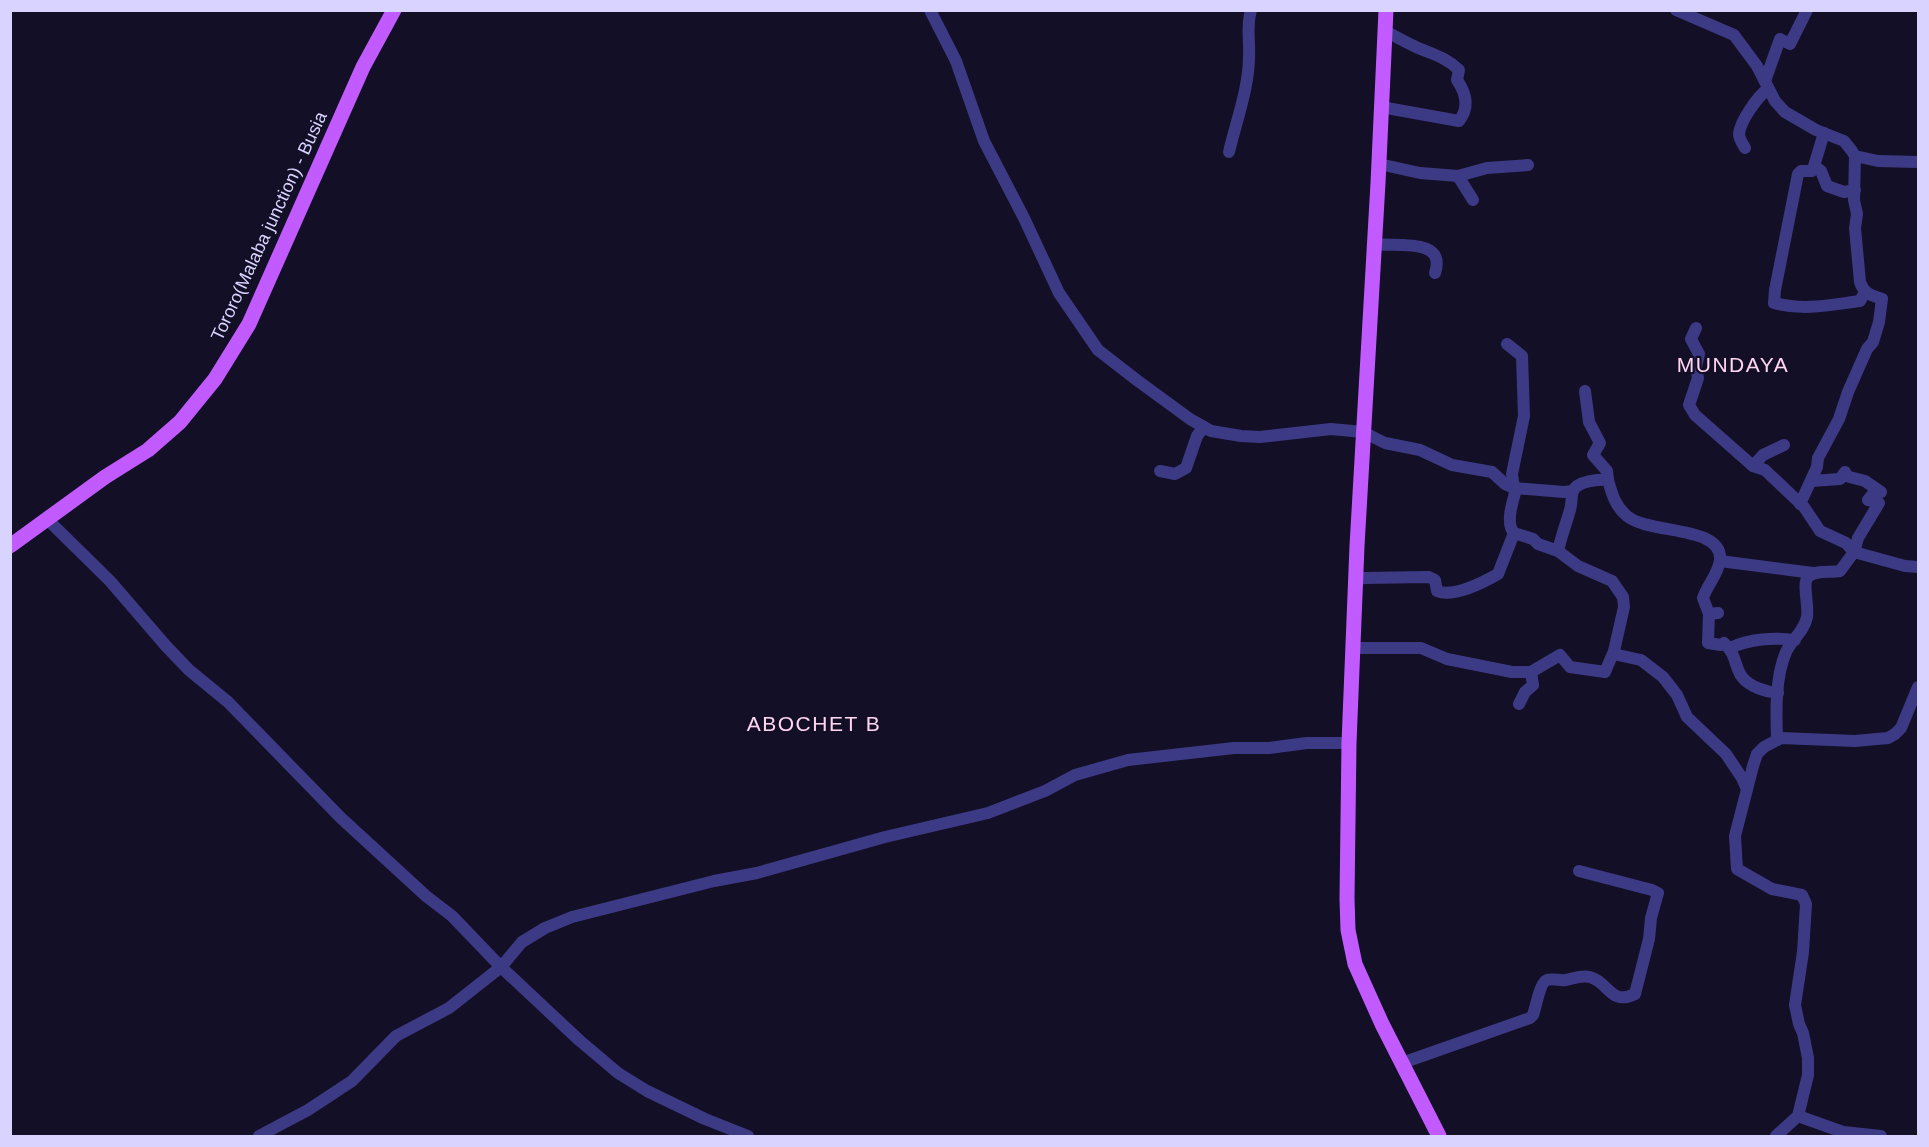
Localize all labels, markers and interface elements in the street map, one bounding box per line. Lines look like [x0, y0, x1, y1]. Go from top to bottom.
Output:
street label: Tororo(Malaba junction) - Busia [207, 108, 331, 344]
district label: MUNDAYA [1677, 353, 1789, 376]
district label: ABOCHET B [747, 712, 881, 735]

